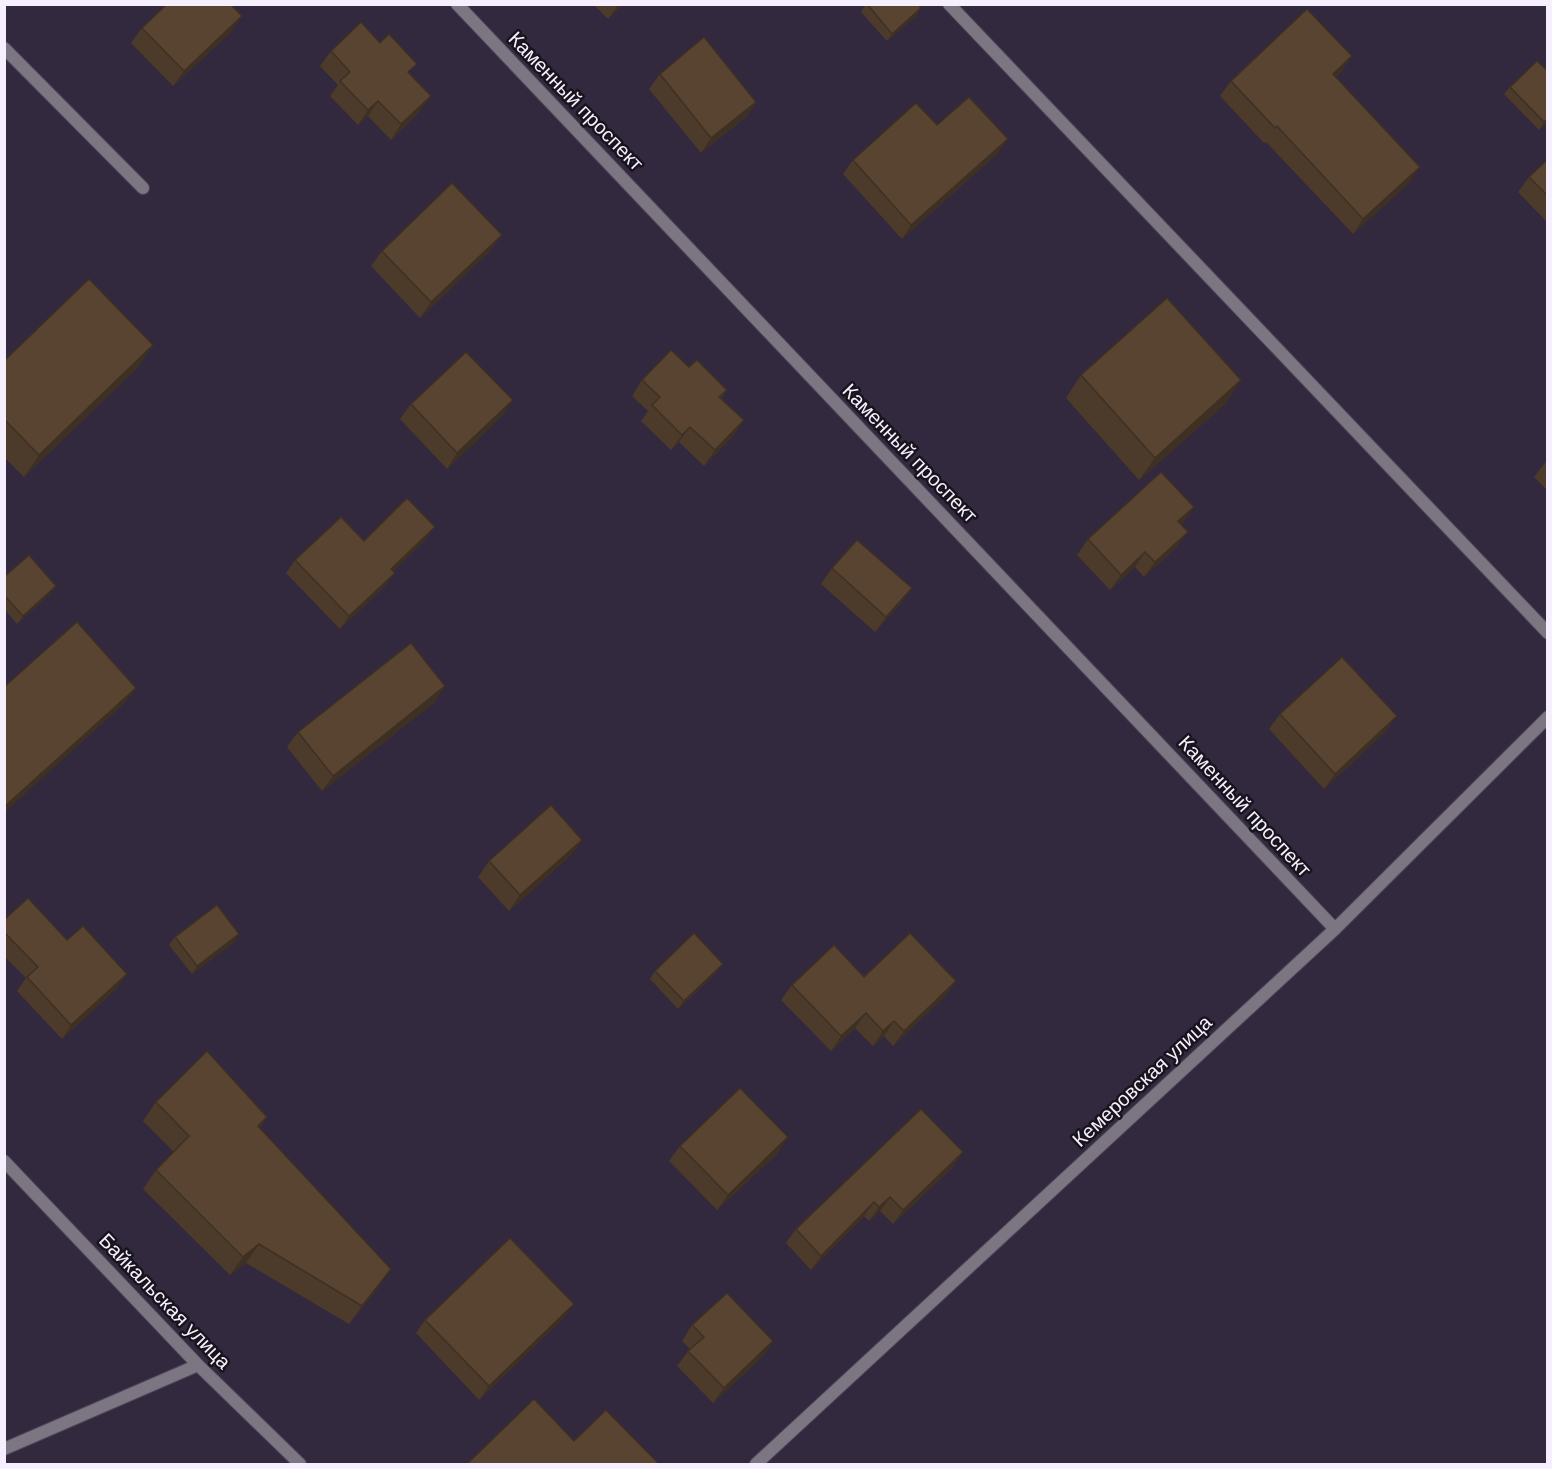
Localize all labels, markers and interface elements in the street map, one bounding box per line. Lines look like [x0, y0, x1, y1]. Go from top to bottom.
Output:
street label: Каменный проспект [503, 26, 649, 176]
street label: Каменный проспект [837, 378, 983, 528]
street label: Каменный проспект [1173, 730, 1317, 882]
street label: Кемеровская улица [1067, 1009, 1218, 1152]
street label: Байкальская улица [93, 1227, 237, 1375]

